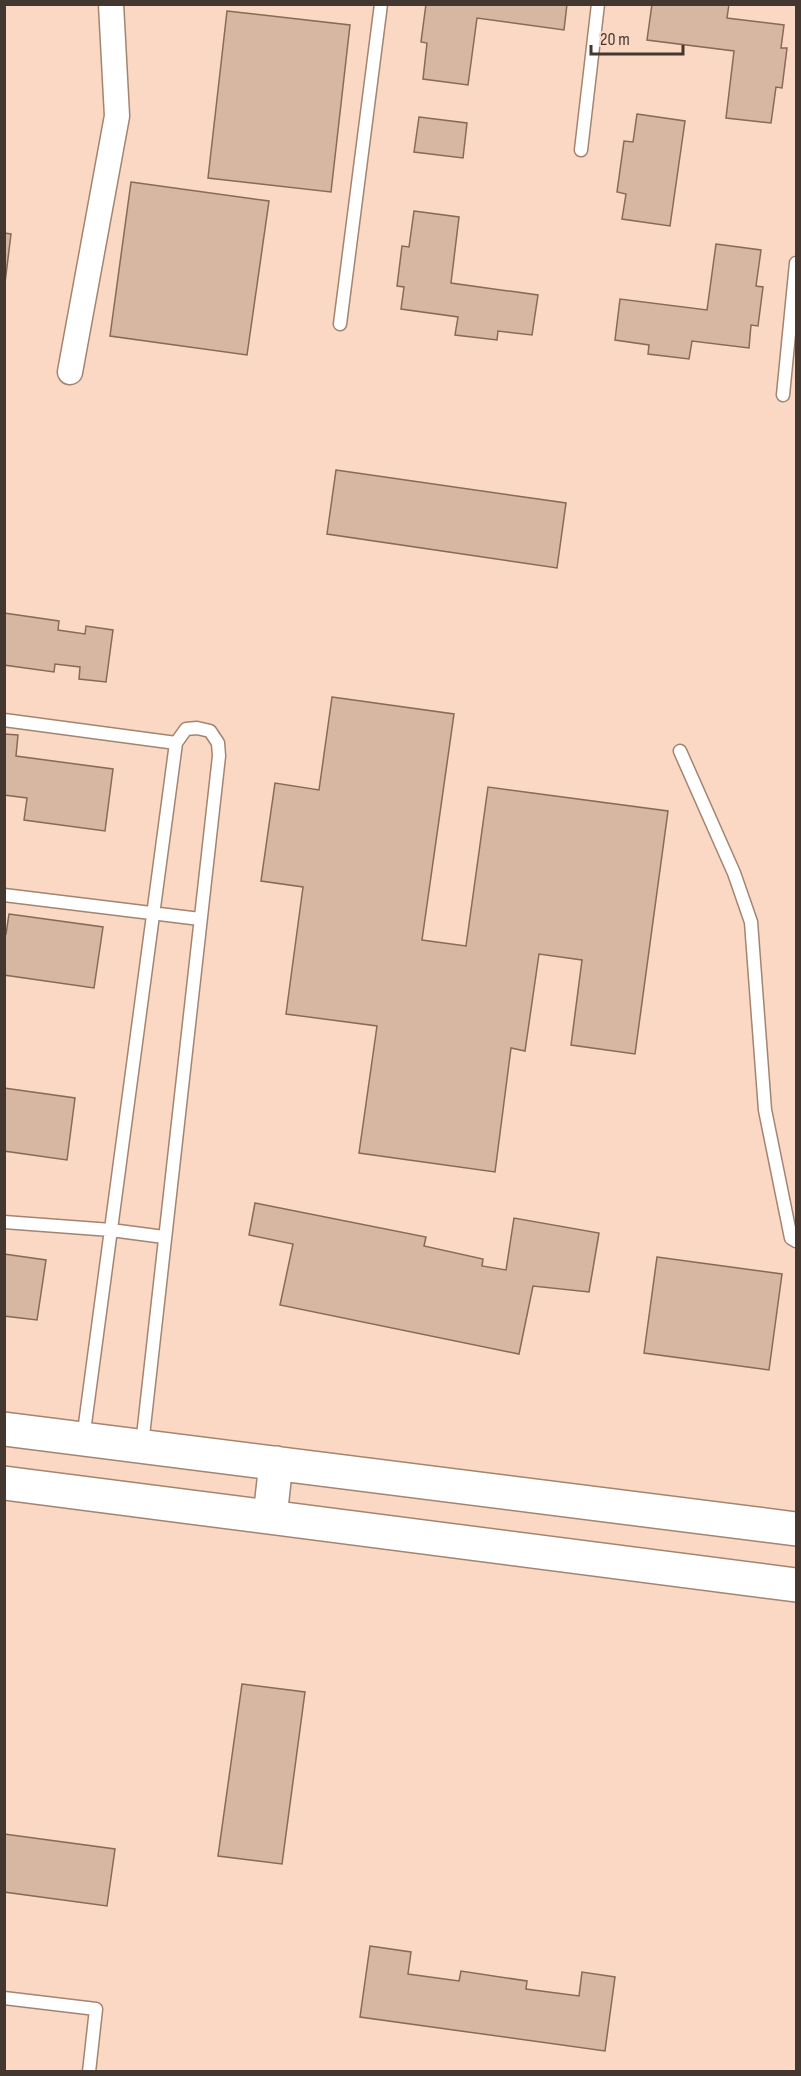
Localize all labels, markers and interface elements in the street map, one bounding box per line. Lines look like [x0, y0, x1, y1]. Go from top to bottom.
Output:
scale bar [591, 18, 682, 56]
text: 20 m [600, 29, 630, 50]

